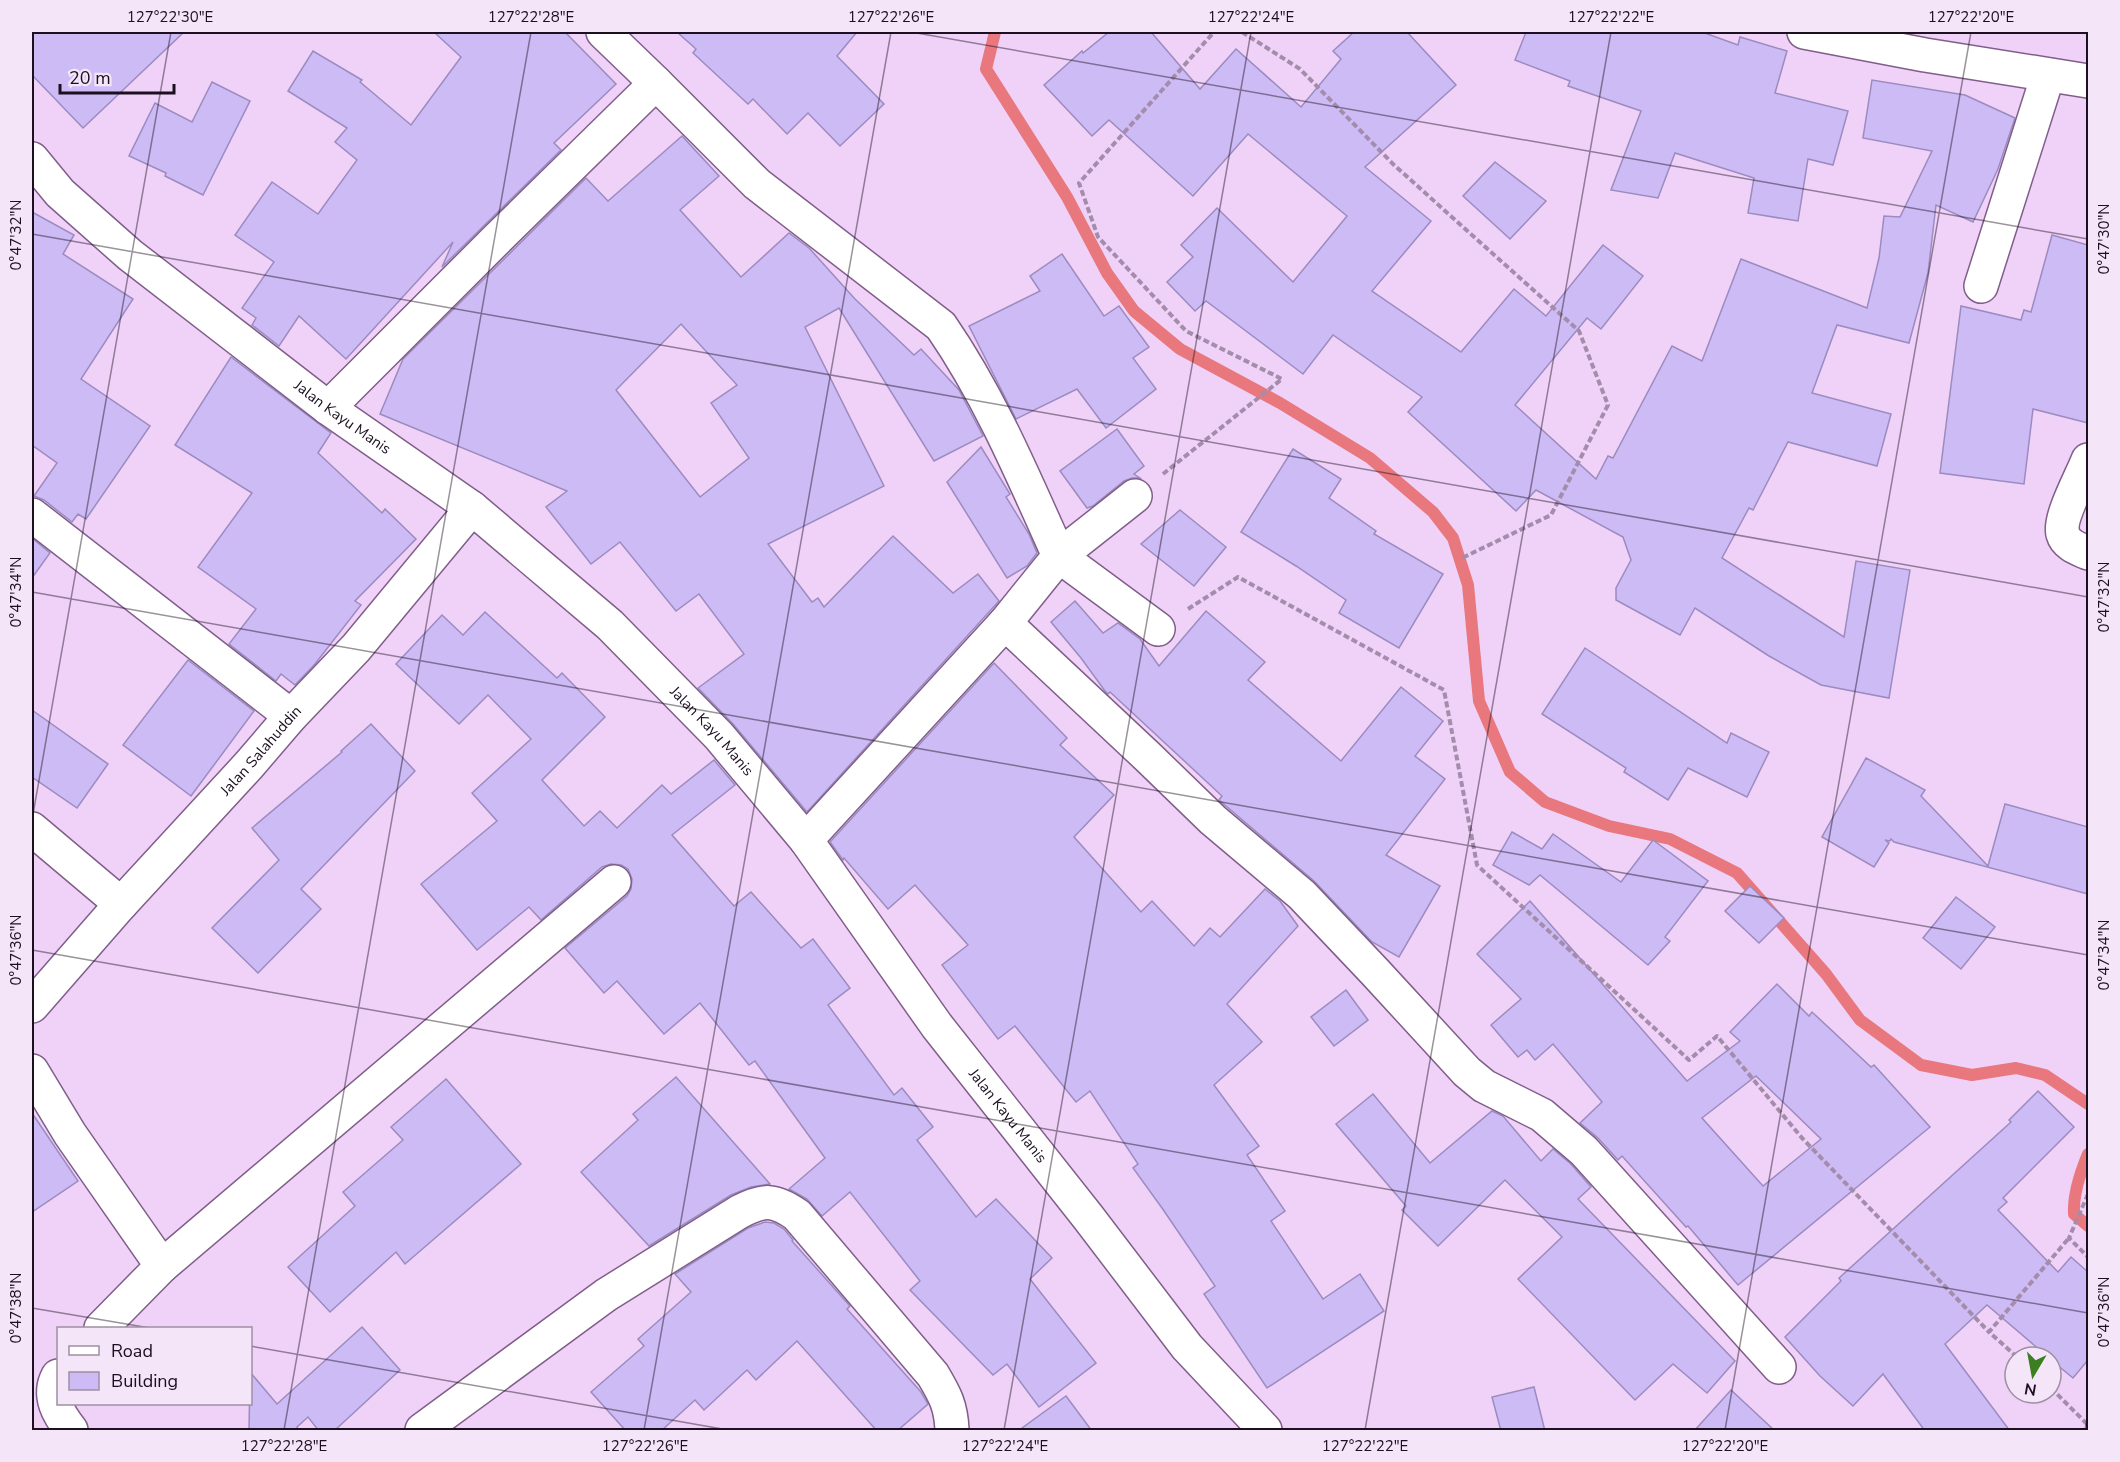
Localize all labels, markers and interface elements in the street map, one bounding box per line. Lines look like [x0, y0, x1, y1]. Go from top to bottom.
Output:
text: 127°22'30"E [127, 7, 213, 27]
text: 127°22'28"E [488, 7, 574, 27]
text: 127°22'26"E [848, 7, 934, 27]
text: 127°22'24"E [1208, 7, 1294, 27]
text: 127°22'22"E [1568, 7, 1654, 27]
text: 127°22'20"E [1928, 7, 2014, 27]
scale bar [60, 57, 174, 95]
text: 20 m [69, 66, 111, 90]
text: 0°47'32"N [6, 200, 26, 270]
text: 0°47'30"N [2094, 204, 2114, 274]
street label: Jalan Kayu Manis [289, 375, 395, 459]
text: 0°47'34"N [6, 557, 26, 627]
text: 0°47'32"N [2094, 562, 2114, 632]
street label: Jalan Kayu Manis [665, 681, 758, 780]
street label: Jalan Salahuddin [215, 701, 306, 801]
text: 0°47'36"N [6, 915, 26, 985]
text: 0°47'34"N [2094, 920, 2114, 990]
street label: Jalan Kayu Manis [964, 1064, 1051, 1167]
text: 0°47'38"N [6, 1273, 26, 1343]
text: 0°47'36"N [2094, 1277, 2114, 1347]
legend [57, 1327, 252, 1405]
text: Road [111, 1339, 153, 1363]
north arrow [2003, 1345, 2063, 1405]
text: Building [111, 1369, 178, 1393]
text: N [2023, 1377, 2038, 1401]
text: 127°22'28"E [241, 1436, 327, 1456]
text: 127°22'26"E [602, 1436, 688, 1456]
text: 127°22'24"E [962, 1436, 1048, 1456]
text: 127°22'22"E [1322, 1436, 1408, 1456]
text: 127°22'20"E [1682, 1436, 1768, 1456]

